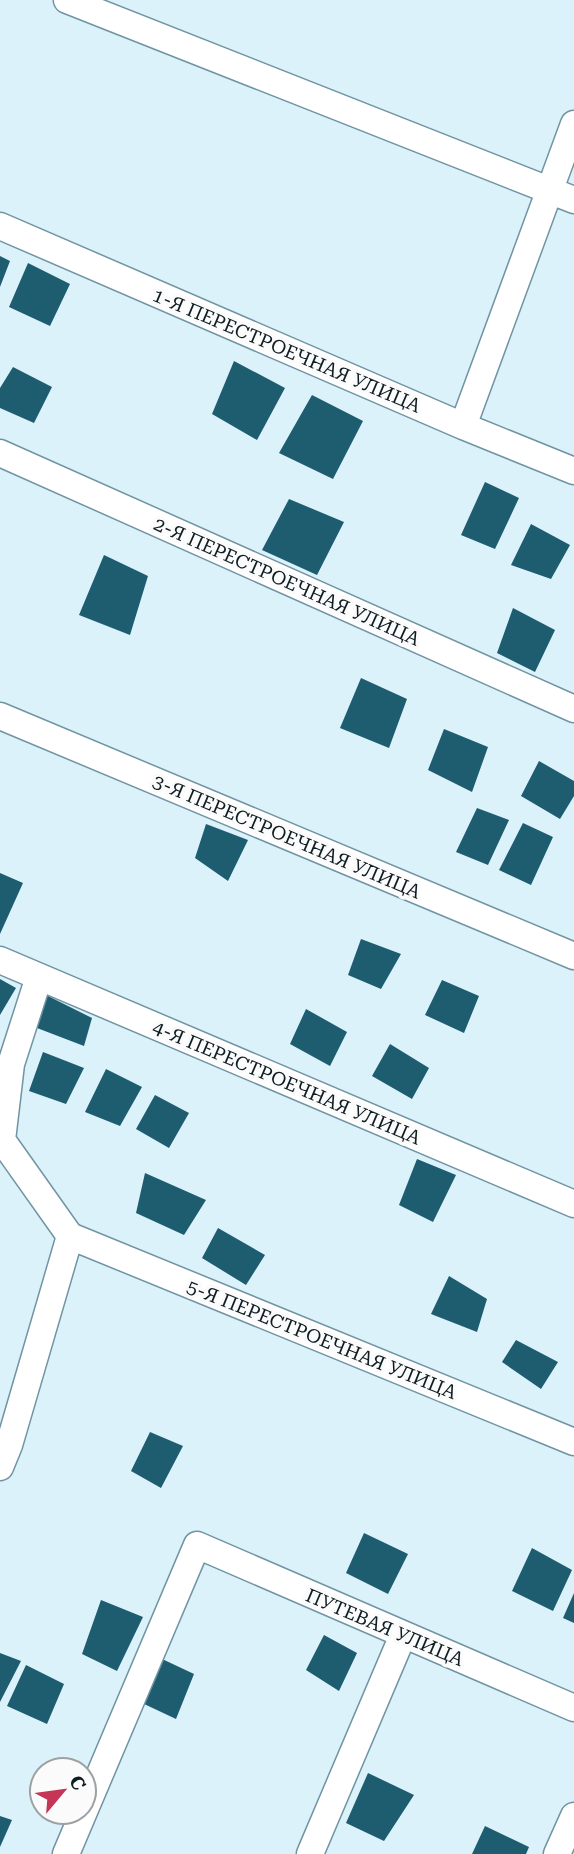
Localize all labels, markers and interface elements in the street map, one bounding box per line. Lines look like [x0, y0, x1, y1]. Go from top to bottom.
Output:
street label: 1-Я ПЕРЕСТРОЕЧНАЯ УЛИЦА [149, 283, 425, 418]
street label: 2-Я ПЕРЕСТРОЕЧНАЯ УЛИЦА [150, 512, 424, 651]
street label: 3-Я ПЕРЕСТРОЕЧНАЯ УЛИЦА [149, 769, 425, 904]
street label: 4-Я ПЕРЕСТРОЕЧНАЯ УЛИЦА [149, 1015, 425, 1150]
street label: 5-Я ПЕРЕСТРОЕЧНАЯ УЛИЦА [184, 1275, 461, 1404]
street label: ПУТЕВАЯ УЛИЦА [302, 1584, 468, 1671]
north arrow [28, 1756, 98, 1826]
text: С [64, 1772, 91, 1794]

